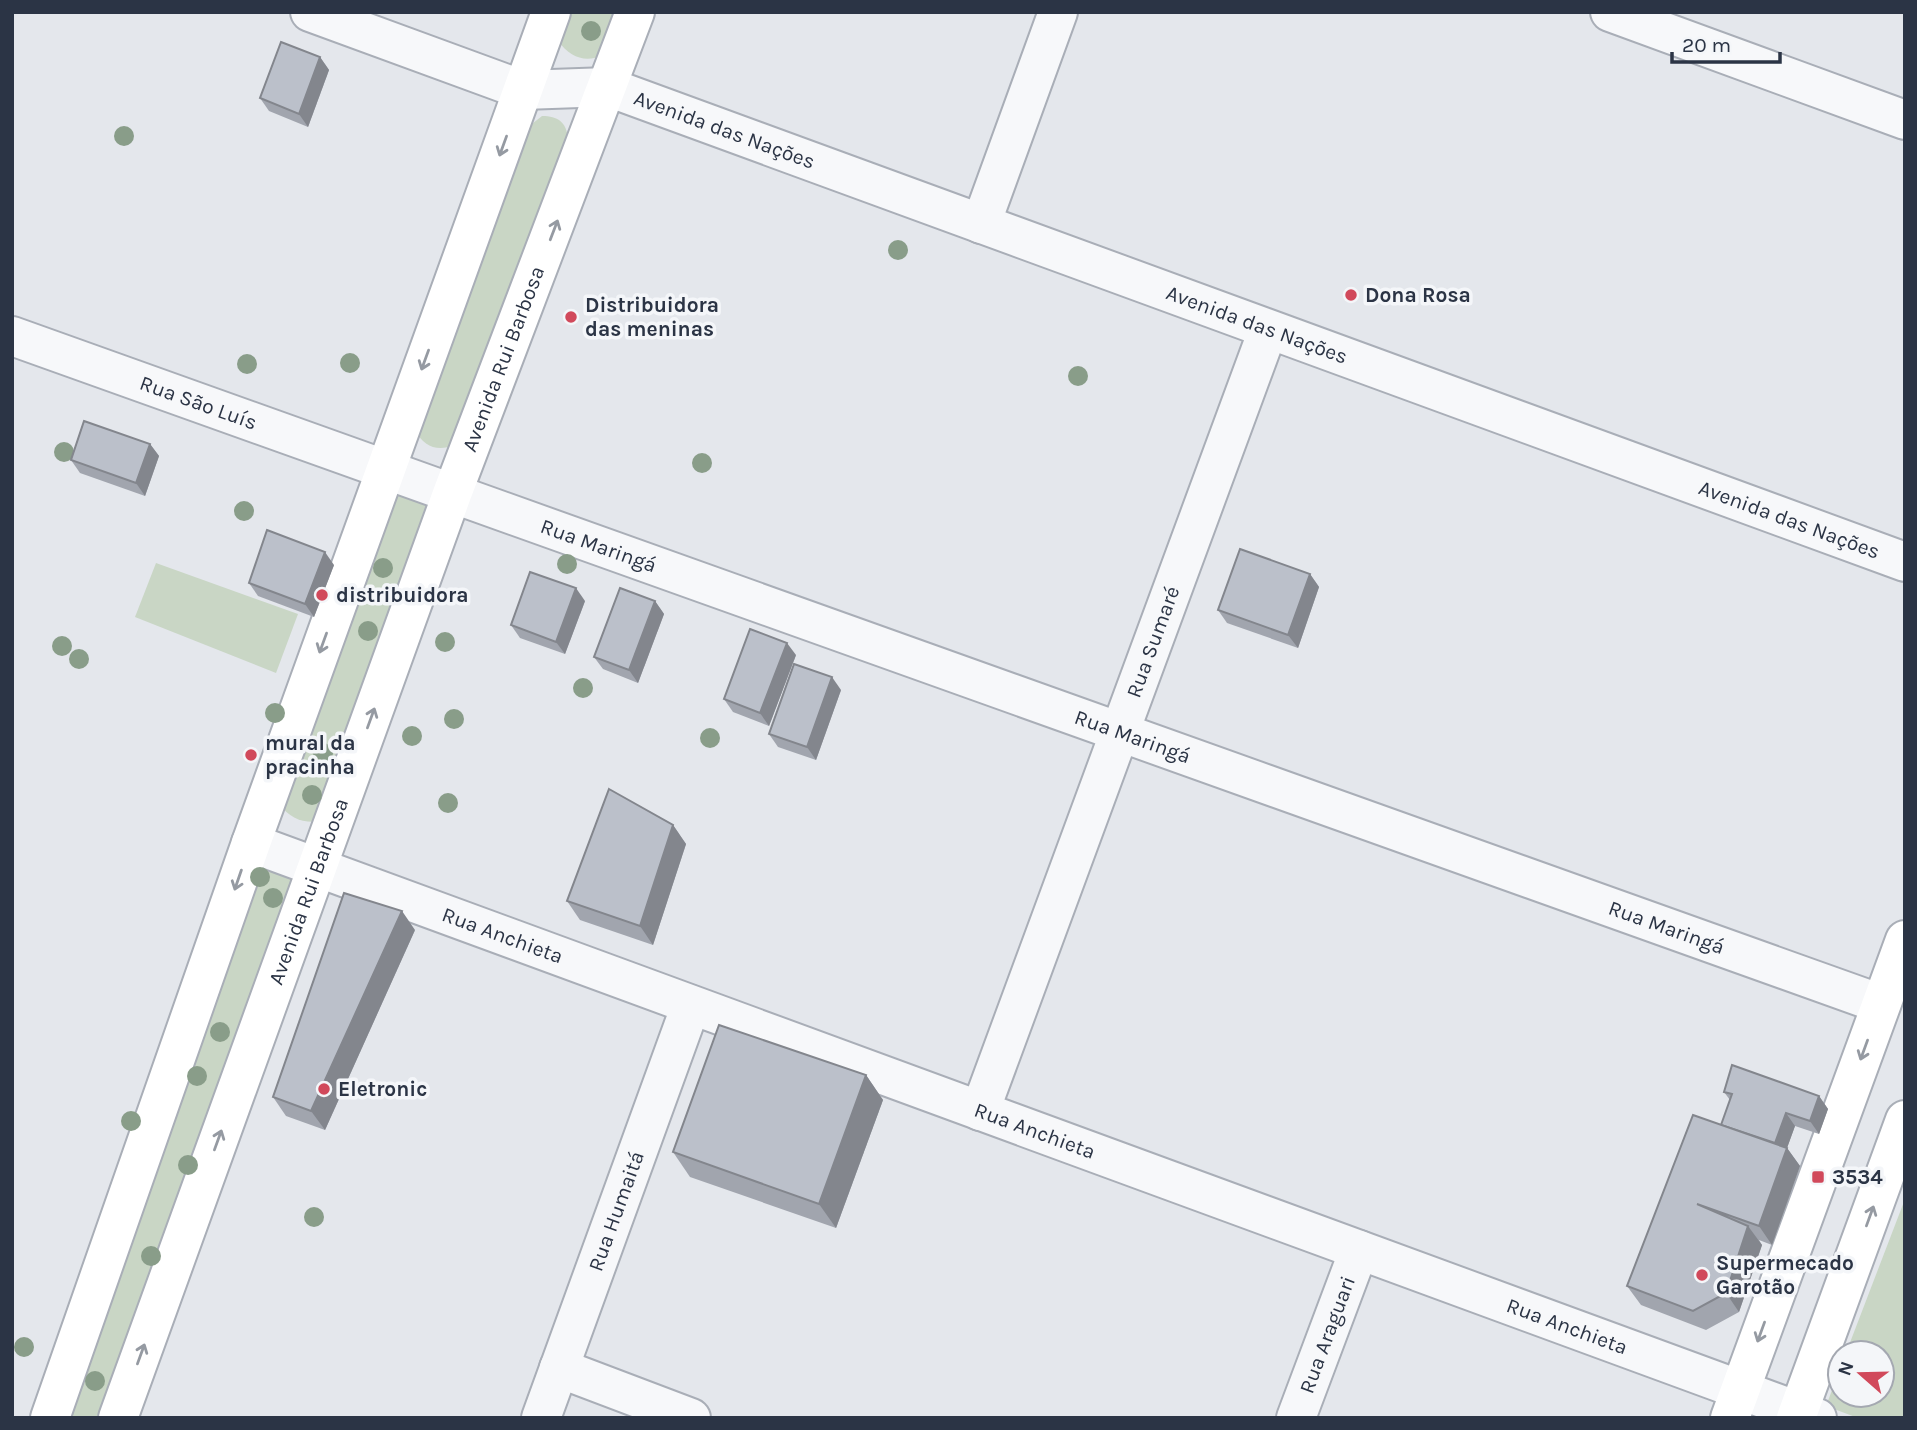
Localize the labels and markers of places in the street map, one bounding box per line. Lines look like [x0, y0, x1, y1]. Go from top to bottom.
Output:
place label: Dona Rosa [1365, 283, 1471, 307]
marker: Dona Rosa [1343, 287, 1359, 303]
place label: Distribuidora das meninas [585, 293, 719, 341]
marker: Distribuidora das meninas [563, 309, 579, 325]
place label: distribuidora [336, 583, 469, 607]
marker: distribuidora [314, 587, 330, 603]
place label: mural da pracinha [265, 731, 356, 779]
marker: mural da pracinha [243, 747, 259, 763]
place label: Eletronic [338, 1077, 427, 1101]
marker: Eletronic [316, 1081, 332, 1097]
place label: 3534 [1832, 1165, 1883, 1189]
marker: 3534 [1810, 1169, 1826, 1185]
place label: Supermecado Garotão [1716, 1251, 1854, 1299]
marker: Supermecado Garotão [1694, 1267, 1710, 1283]

